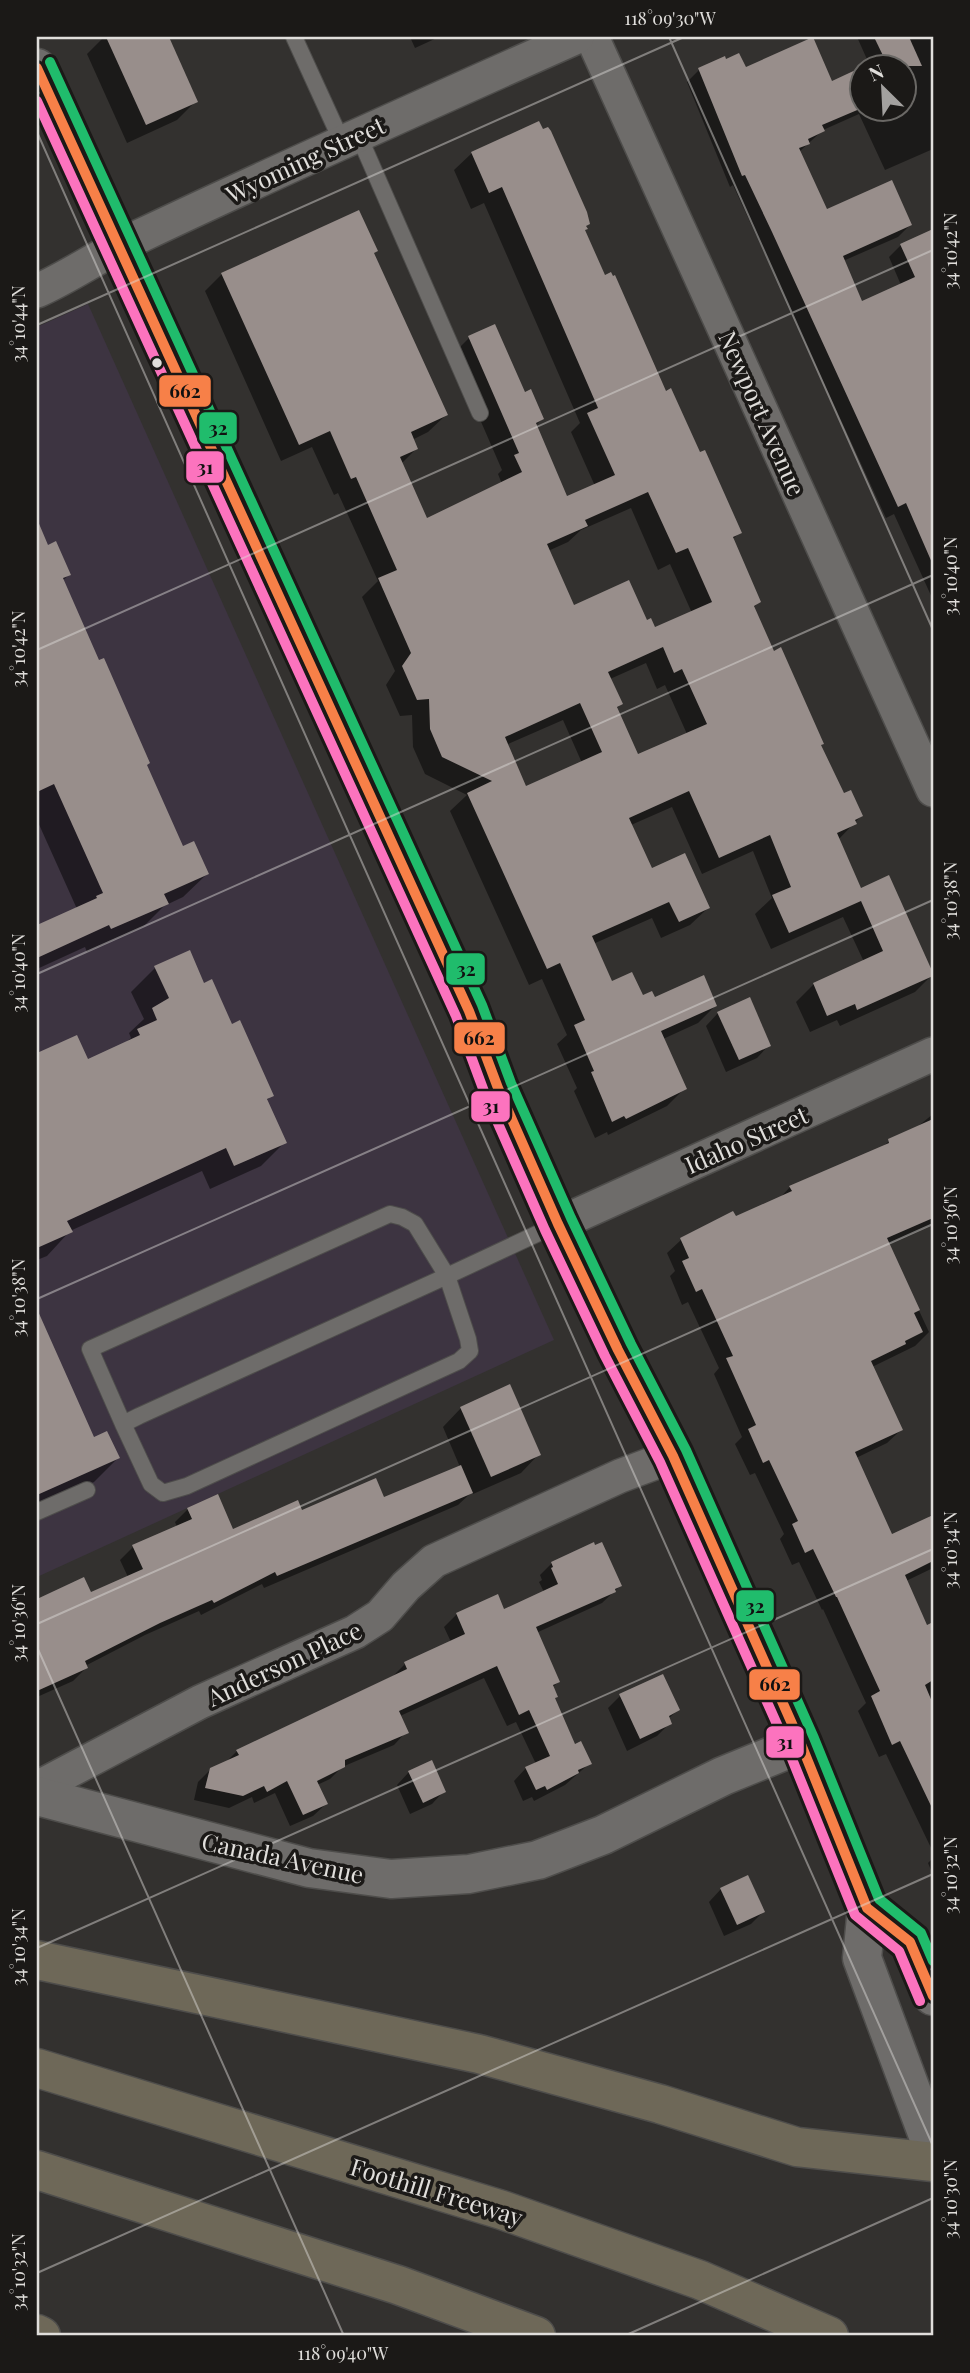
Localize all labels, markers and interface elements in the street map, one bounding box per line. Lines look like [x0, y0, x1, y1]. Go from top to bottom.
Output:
text: 118°09'30"W [624, 6, 716, 30]
north arrow [848, 52, 918, 122]
text: N [864, 57, 887, 86]
street label: Wyoming Street [219, 108, 390, 210]
text: 34°10'42"N [938, 212, 962, 290]
text: 34°10'44"N [6, 285, 30, 363]
street label: Newport Avenue [712, 326, 814, 500]
unlabelled marker [150, 356, 164, 370]
line badge: 662 [158, 374, 212, 408]
text: 662 [169, 377, 201, 403]
line badge: 32 [198, 411, 238, 445]
text: 32 [208, 414, 228, 440]
line badge: 31 [185, 450, 225, 484]
text: 31 [197, 453, 213, 479]
text: 34°10'40"N [938, 536, 962, 616]
text: 34°10'42"N [6, 610, 30, 688]
text: 34°10'38"N [938, 861, 962, 940]
text: 34°10'40"N [6, 933, 30, 1013]
line badge: 32 [445, 952, 486, 986]
text: 32 [456, 955, 476, 981]
line badge: 662 [453, 1021, 506, 1055]
text: 662 [463, 1024, 495, 1050]
line badge: 31 [470, 1090, 511, 1123]
text: 31 [483, 1092, 499, 1118]
street label: Idaho Street [680, 1097, 813, 1180]
text: 34°10'36"N [938, 1186, 962, 1264]
text: 34°10'38"N [6, 1258, 30, 1337]
text: 34°10'34"N [938, 1511, 962, 1589]
text: 34°10'36"N [6, 1584, 30, 1662]
line badge: 32 [735, 1589, 775, 1623]
text: 32 [745, 1592, 765, 1618]
street label: Anderson Place [201, 1613, 366, 1713]
line badge: 662 [748, 1668, 801, 1701]
text: 662 [759, 1670, 791, 1696]
line badge: 31 [765, 1725, 805, 1759]
text: 31 [777, 1728, 793, 1754]
street label: Canada Avenue [199, 1824, 367, 1890]
text: 34°10'32"N [938, 1836, 962, 1914]
text: 34°10'34"N [6, 1908, 30, 1986]
street label: Foothill Freeway [347, 2150, 527, 2232]
text: 34°10'30"N [938, 2159, 962, 2239]
text: 34°10'32"N [6, 2233, 30, 2311]
text: 118°09'40"W [298, 2341, 389, 2365]

